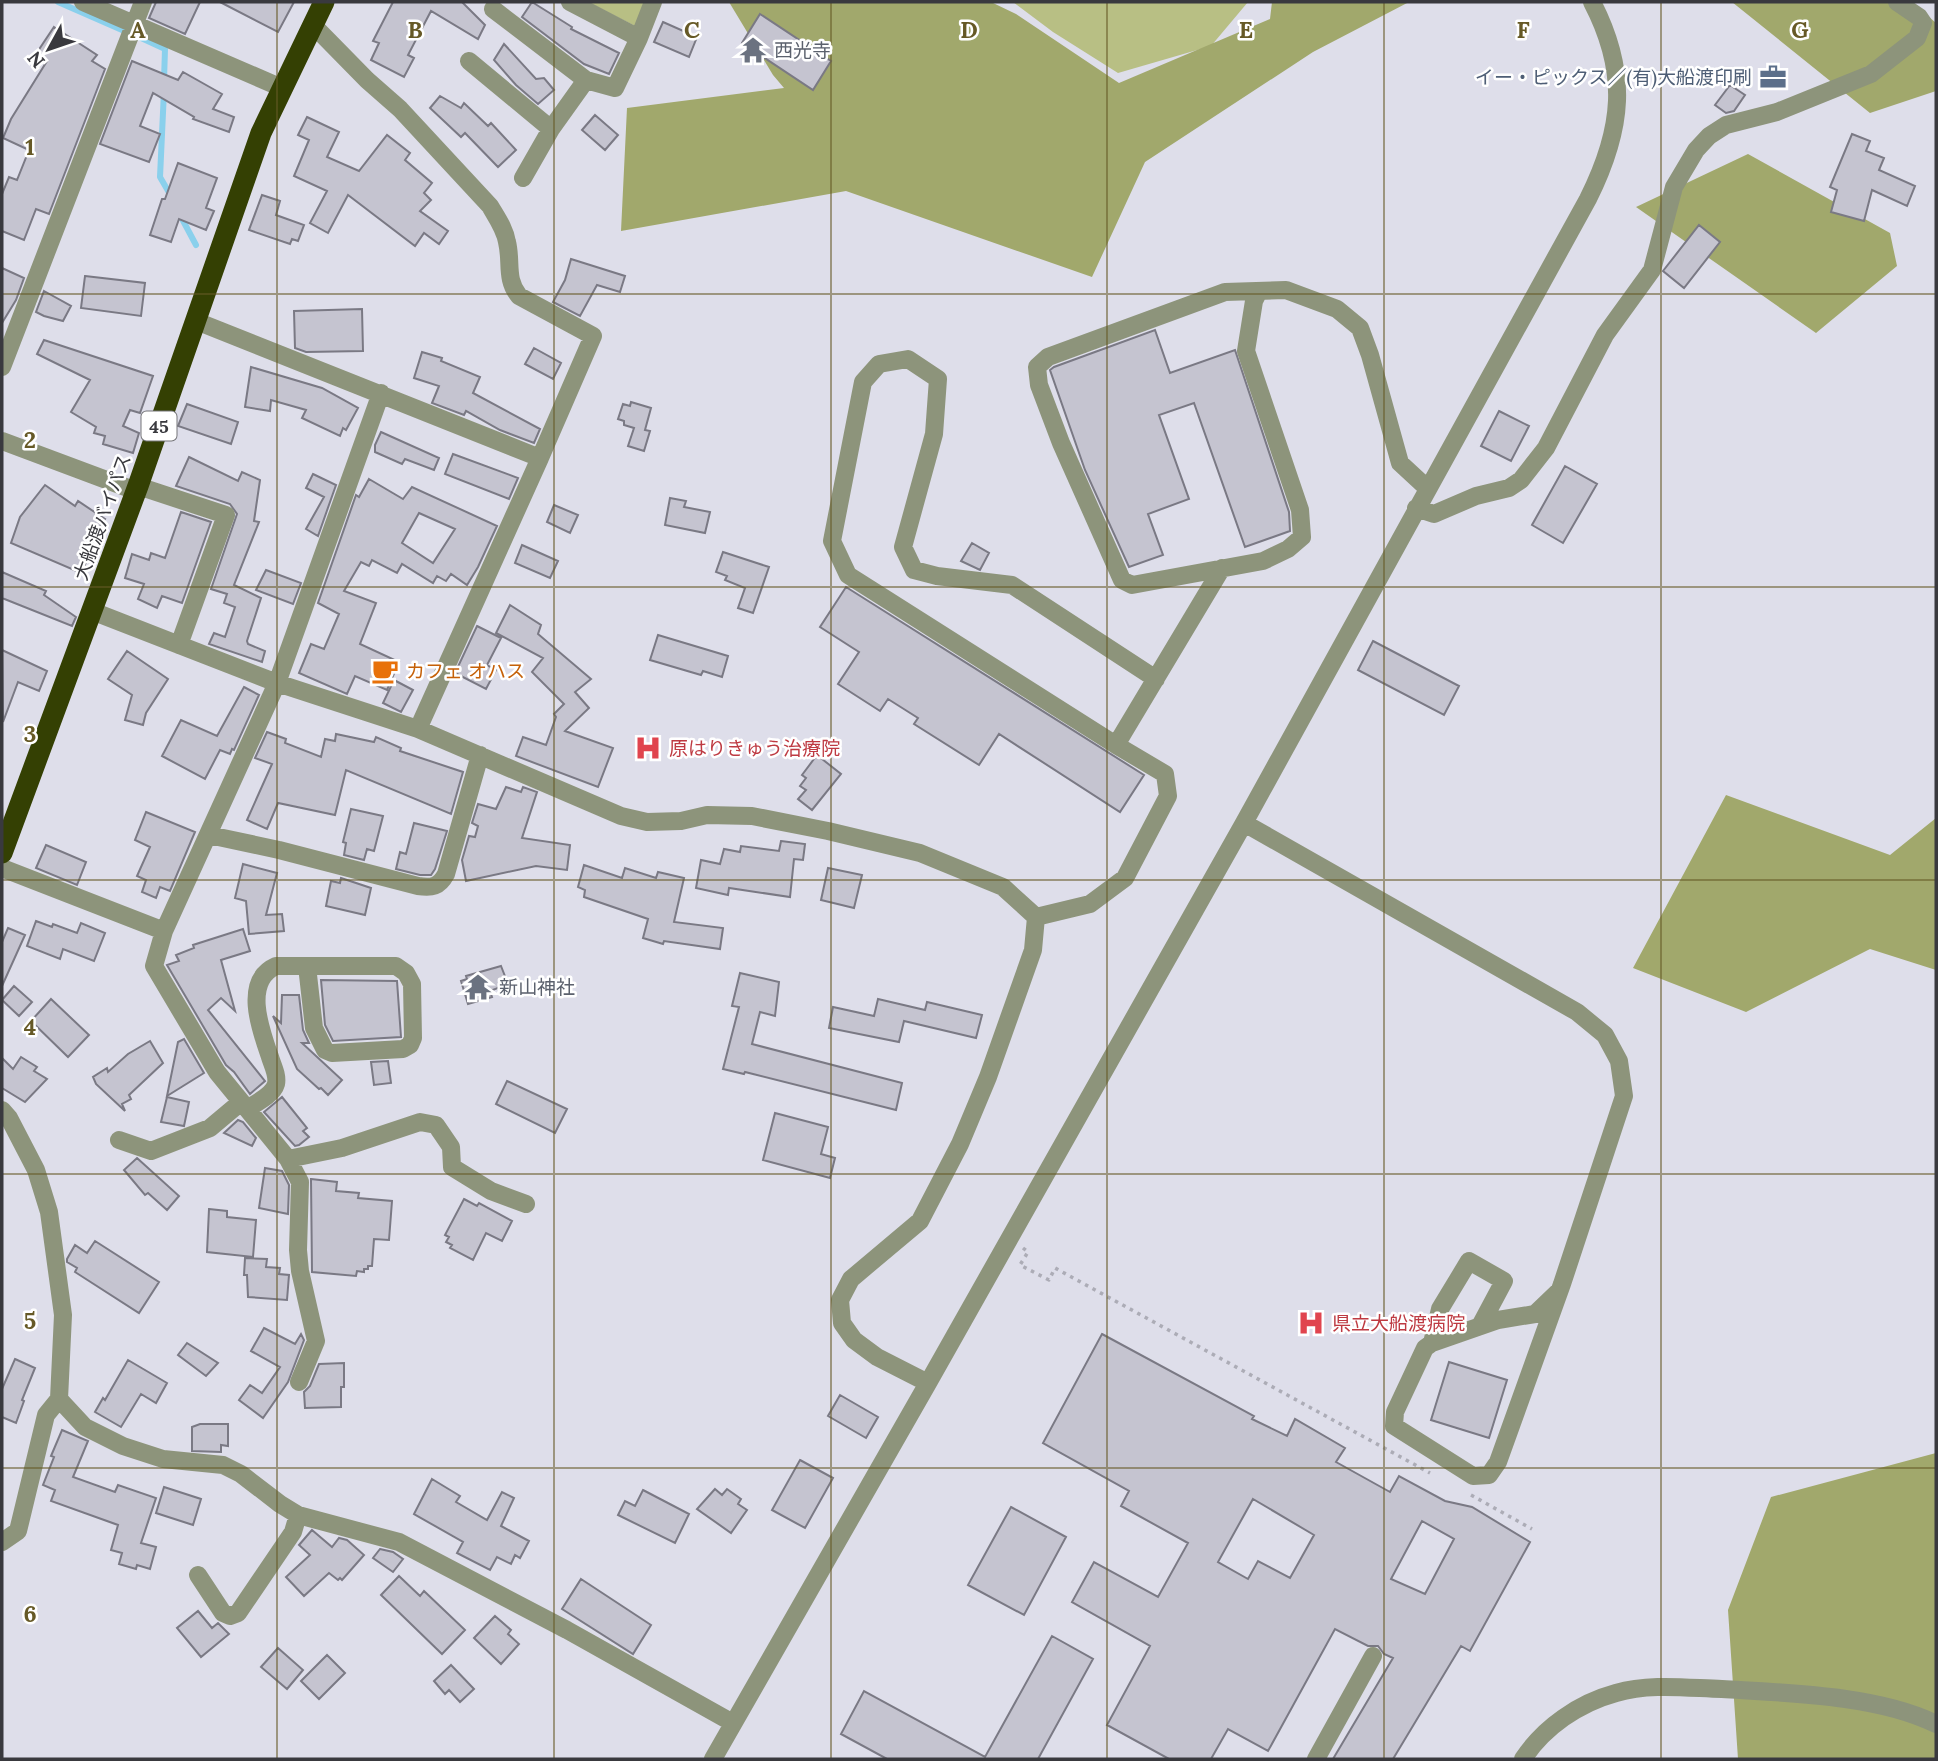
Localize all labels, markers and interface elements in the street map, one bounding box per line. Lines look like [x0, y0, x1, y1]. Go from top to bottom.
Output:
north arrow [14, 14, 84, 84]
text: A [130, 15, 146, 44]
text: B [407, 15, 423, 44]
text: C [684, 15, 700, 44]
text: D [960, 15, 978, 44]
text: E [1239, 15, 1253, 44]
text: F [1516, 15, 1530, 44]
text: G [1791, 15, 1809, 44]
temple icon: 西光寺 [738, 35, 768, 65]
place label: 西光寺 [774, 38, 831, 62]
text: N [22, 46, 50, 73]
office icon: イー・ピックス／(有)大船渡印刷 [1758, 62, 1788, 92]
place label: イー・ピックス／(有)大船渡印刷 [1475, 65, 1752, 90]
text: 1 [25, 132, 35, 161]
road number: 45 [142, 412, 176, 440]
text: 2 [24, 425, 36, 454]
street label: 大船渡バイパス [68, 451, 136, 583]
cafe icon: カフェ オハス [370, 656, 400, 686]
place label: カフェ オハス [406, 659, 525, 683]
text: 3 [24, 719, 36, 748]
hospital icon: 原はりきゅう治療院 [633, 733, 663, 763]
place label: 原はりきゅう治療院 [669, 736, 840, 760]
temple icon: 新山神社 [463, 972, 493, 1002]
place label: 新山神社 [499, 975, 575, 999]
text: 4 [24, 1012, 36, 1041]
text: 5 [24, 1306, 36, 1335]
hospital icon: 県立大船渡病院 [1296, 1308, 1326, 1338]
place label: 県立大船渡病院 [1332, 1311, 1465, 1335]
text: 6 [23, 1599, 37, 1628]

